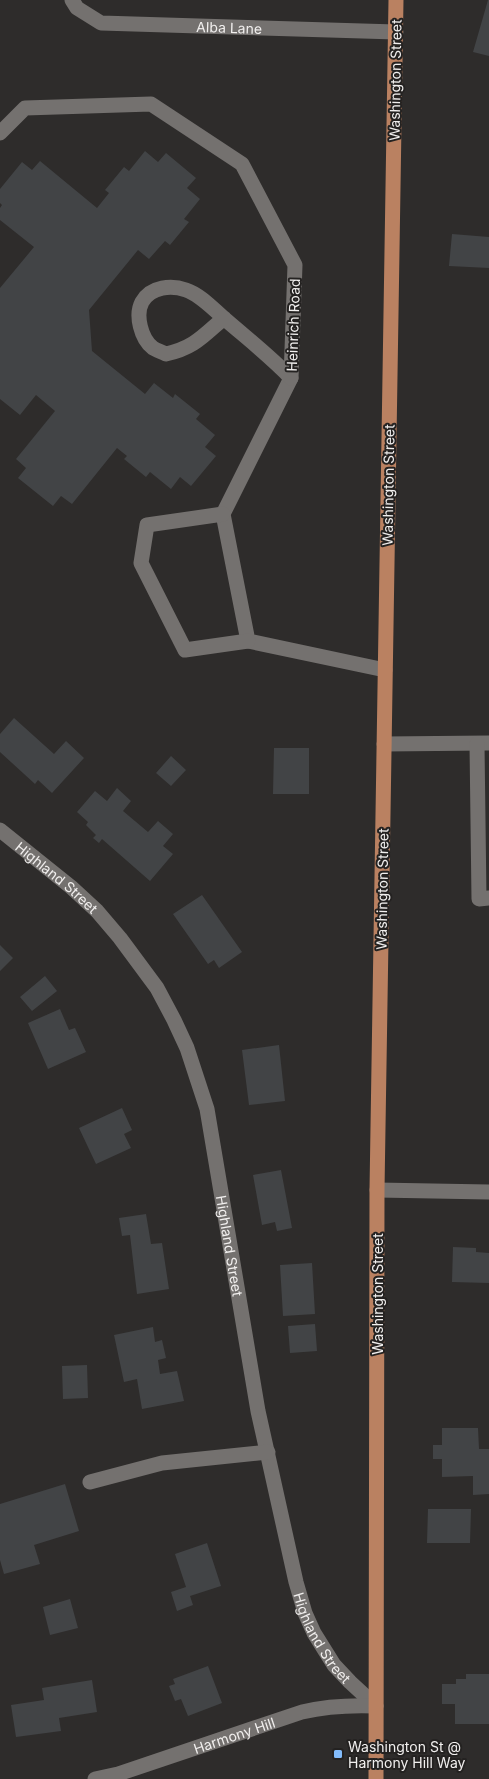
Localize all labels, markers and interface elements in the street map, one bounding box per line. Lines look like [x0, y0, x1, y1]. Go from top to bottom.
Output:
street label: Alba Lane [196, 17, 262, 36]
street label: Washington Street [385, 19, 405, 141]
street label: Heinrich Road [283, 278, 303, 372]
street label: Washington Street [378, 424, 398, 546]
street label: Washington Street [372, 828, 392, 950]
street label: Highland Street [12, 838, 102, 917]
street label: Highland Street [213, 1194, 247, 1298]
street label: Washington Street [369, 1233, 386, 1355]
street label: Highland Street [291, 1590, 355, 1687]
street label: Harmony Hill [191, 1713, 277, 1757]
place label: Washington St @ Harmony Hill Way [348, 1738, 466, 1771]
marker: Washington St @ Harmony Hill Way [332, 1748, 344, 1760]

